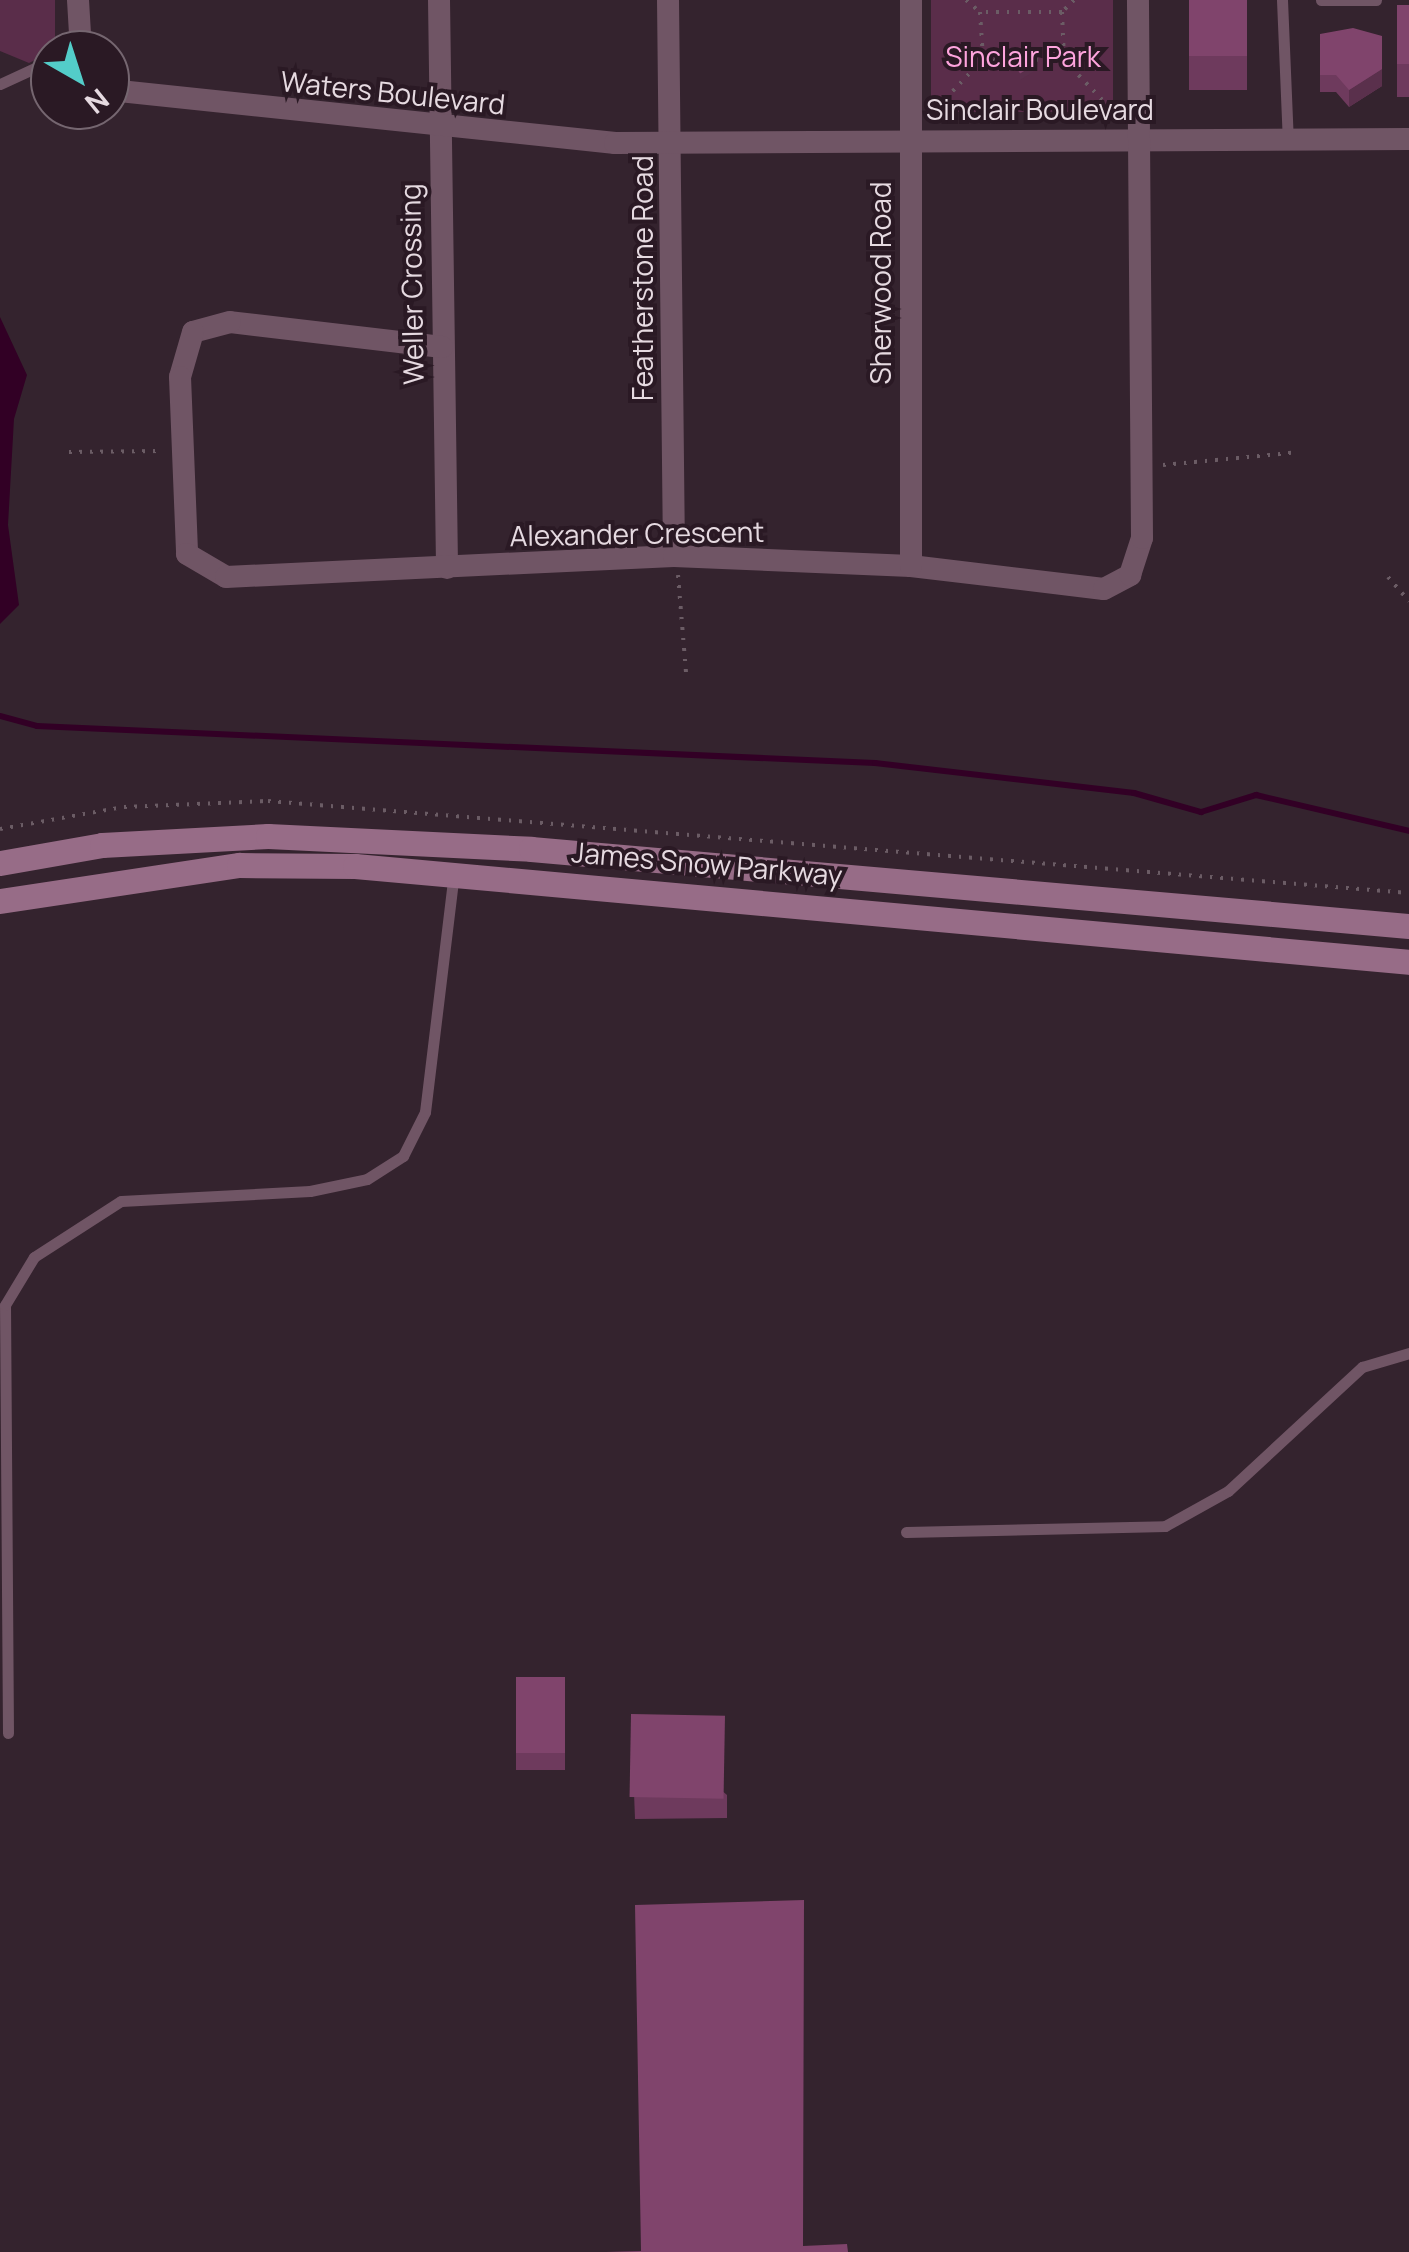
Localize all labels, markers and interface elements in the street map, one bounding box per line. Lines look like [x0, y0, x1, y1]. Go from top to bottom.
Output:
north arrow [30, 30, 130, 130]
park label: Sinclair Park [945, 39, 1101, 73]
street label: Waters Boulevard [279, 64, 507, 120]
text: N [78, 81, 117, 123]
street label: Sinclair Boulevard [926, 92, 1154, 126]
street label: Featherstone Road [625, 155, 659, 401]
street label: Sherwood Road [863, 182, 897, 384]
street label: Weller Crossing [392, 183, 430, 385]
street label: Alexander Crescent [509, 514, 765, 552]
street label: James Snow Parkway [570, 834, 844, 892]

